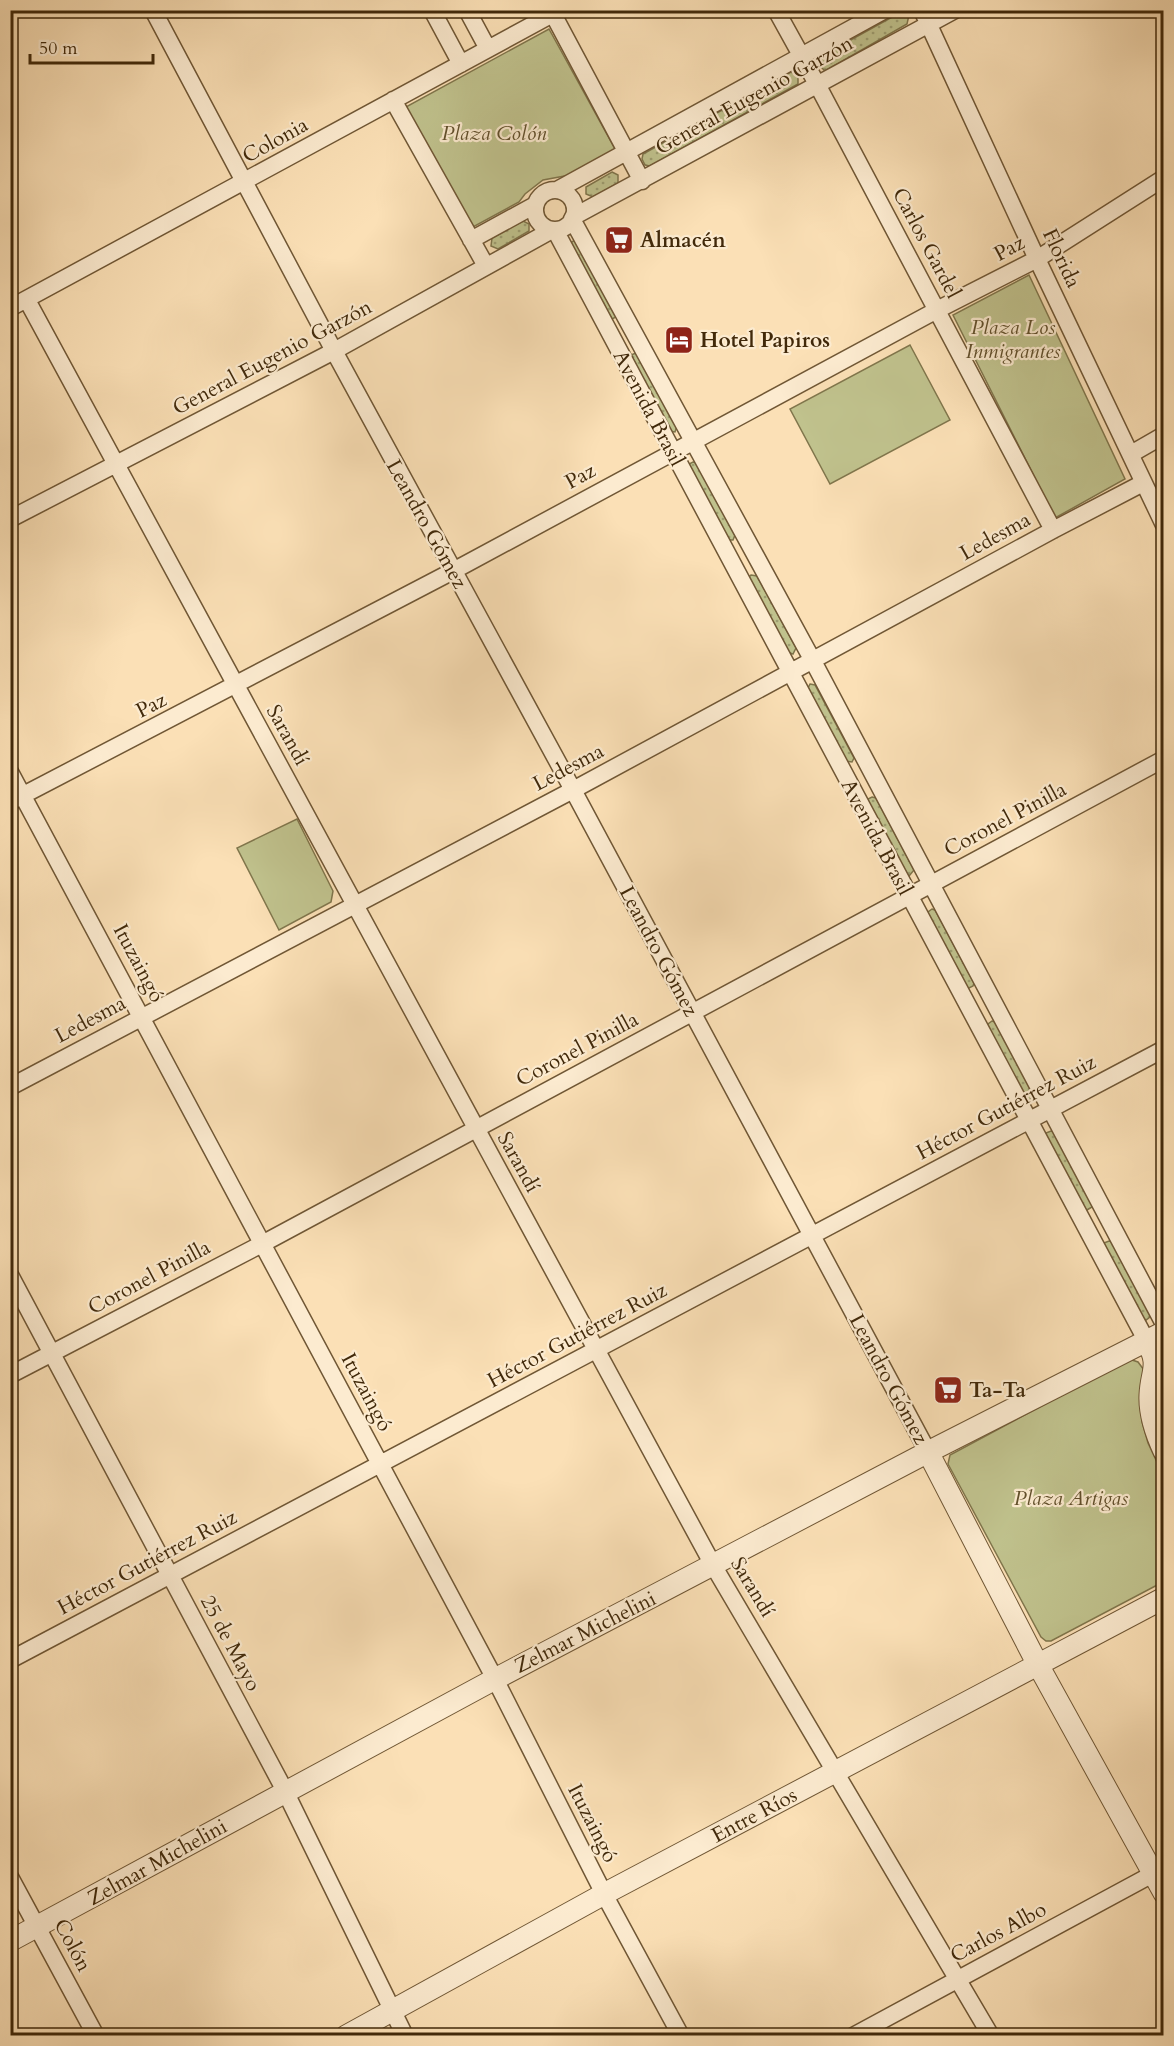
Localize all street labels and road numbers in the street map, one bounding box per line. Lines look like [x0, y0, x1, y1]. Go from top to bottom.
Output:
street label: General Eugenio Garzón [650, 29, 858, 162]
street label: Colonia [237, 111, 313, 170]
street label: Carlos Gardel [885, 183, 968, 304]
street label: Florida [1035, 224, 1088, 293]
street label: Paz [989, 228, 1030, 268]
street label: General Eugenio Garzón [167, 292, 377, 422]
street label: Avenida Brasil [606, 345, 691, 472]
street label: Leandro Gómez [379, 454, 474, 595]
street label: Paz [560, 456, 601, 497]
street label: Ledesma [955, 505, 1036, 568]
street label: Paz [131, 685, 172, 725]
street label: Sarandí [259, 700, 316, 771]
street label: Ledesma [528, 737, 609, 798]
street label: Avenida Brasil [834, 774, 919, 901]
street label: Coronel Pinilla [939, 775, 1072, 864]
street label: Leandro Gómez [612, 881, 705, 1022]
street label: Ituzaingó [106, 919, 171, 1007]
street label: Ledesma [50, 989, 131, 1050]
street label: Coronel Pinilla [511, 1005, 644, 1094]
street label: Héctor Gutiérrez Ruiz [911, 1048, 1102, 1167]
street label: Sarandí [490, 1127, 547, 1198]
street label: Coronel Pinilla [83, 1233, 216, 1322]
street label: Héctor Gutiérrez Ruiz [482, 1276, 673, 1395]
street label: Leandro Gómez [842, 1309, 935, 1450]
street label: Ituzaingó [334, 1348, 399, 1436]
street label: Héctor Gutiérrez Ruiz [52, 1503, 243, 1622]
street label: Sarandí [723, 1552, 782, 1623]
street label: Zelmar Michelini [509, 1584, 661, 1681]
street label: 25 de Mayo [193, 1590, 268, 1696]
street label: Ituzaingó [560, 1779, 625, 1868]
street label: Entre Ríos [706, 1781, 802, 1850]
street label: Zelmar Michelini [82, 1812, 232, 1913]
street label: Carlos Albo [945, 1895, 1051, 1970]
street label: Colón [47, 1914, 99, 1977]

